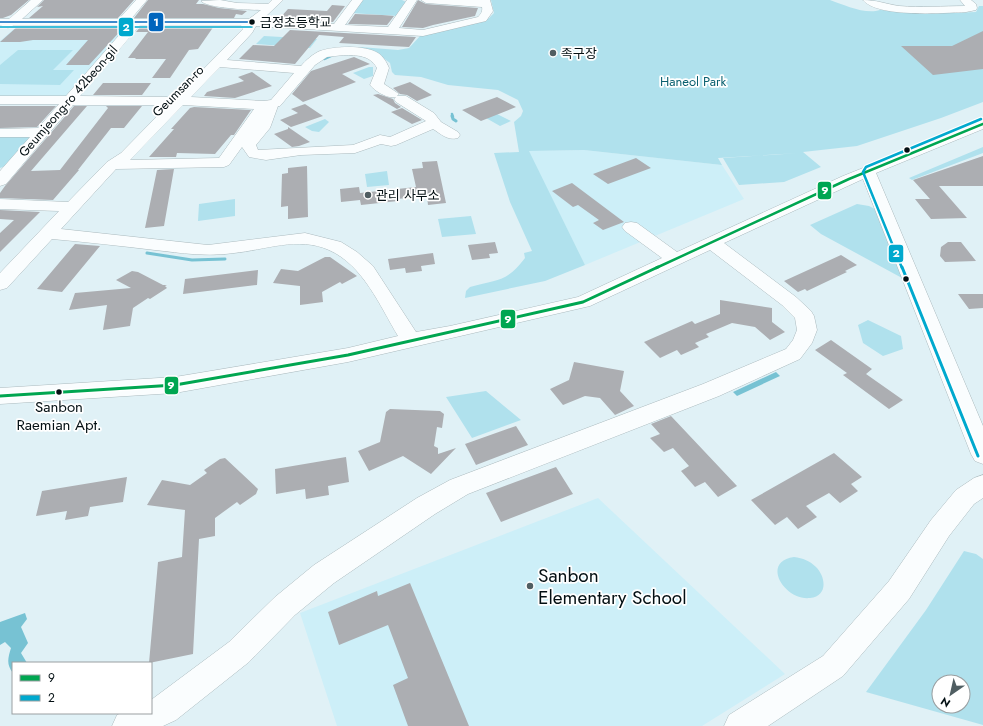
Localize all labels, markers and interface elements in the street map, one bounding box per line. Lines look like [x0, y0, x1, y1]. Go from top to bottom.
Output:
line badge: 1 [148, 12, 164, 32]
place label: 금정초등학교 [260, 13, 332, 32]
text: 1 [153, 14, 159, 30]
line badge: 2 [118, 17, 134, 37]
marker: 금정초등학교 [247, 17, 257, 27]
text: 2 [122, 19, 130, 35]
street label: Geumjeong-ro 42beon-gil [14, 41, 122, 161]
place label: 족구장 [561, 44, 597, 63]
marker: 족구장 [548, 48, 558, 58]
street label: Geumsan-ro [148, 61, 208, 121]
park label: Haneol Park [660, 72, 726, 91]
unlabelled marker [902, 145, 912, 155]
line badge: 9 [817, 181, 832, 200]
text: 9 [821, 182, 829, 198]
place label: 관리 사무소 [376, 186, 440, 205]
marker: 관리 사무소 [363, 190, 373, 200]
line badge: 2 [888, 244, 904, 263]
text: 2 [892, 245, 900, 261]
unlabelled marker [901, 274, 911, 284]
line badge: 9 [500, 309, 516, 329]
text: 9 [504, 311, 512, 327]
line badge: 9 [164, 376, 179, 395]
text: 9 [167, 377, 175, 393]
marker: Sanbon Raemian Apt. [54, 387, 64, 397]
place label: Sanbon Raemian Apt. [16, 396, 102, 436]
place label: Sanbon Elementary School [538, 562, 687, 611]
marker: Sanbon Elementary School [525, 581, 535, 591]
legend [12, 662, 152, 714]
text: 9 [48, 669, 55, 687]
north arrow [931, 674, 971, 714]
text: 2 [48, 689, 55, 707]
text: N [937, 693, 954, 711]

